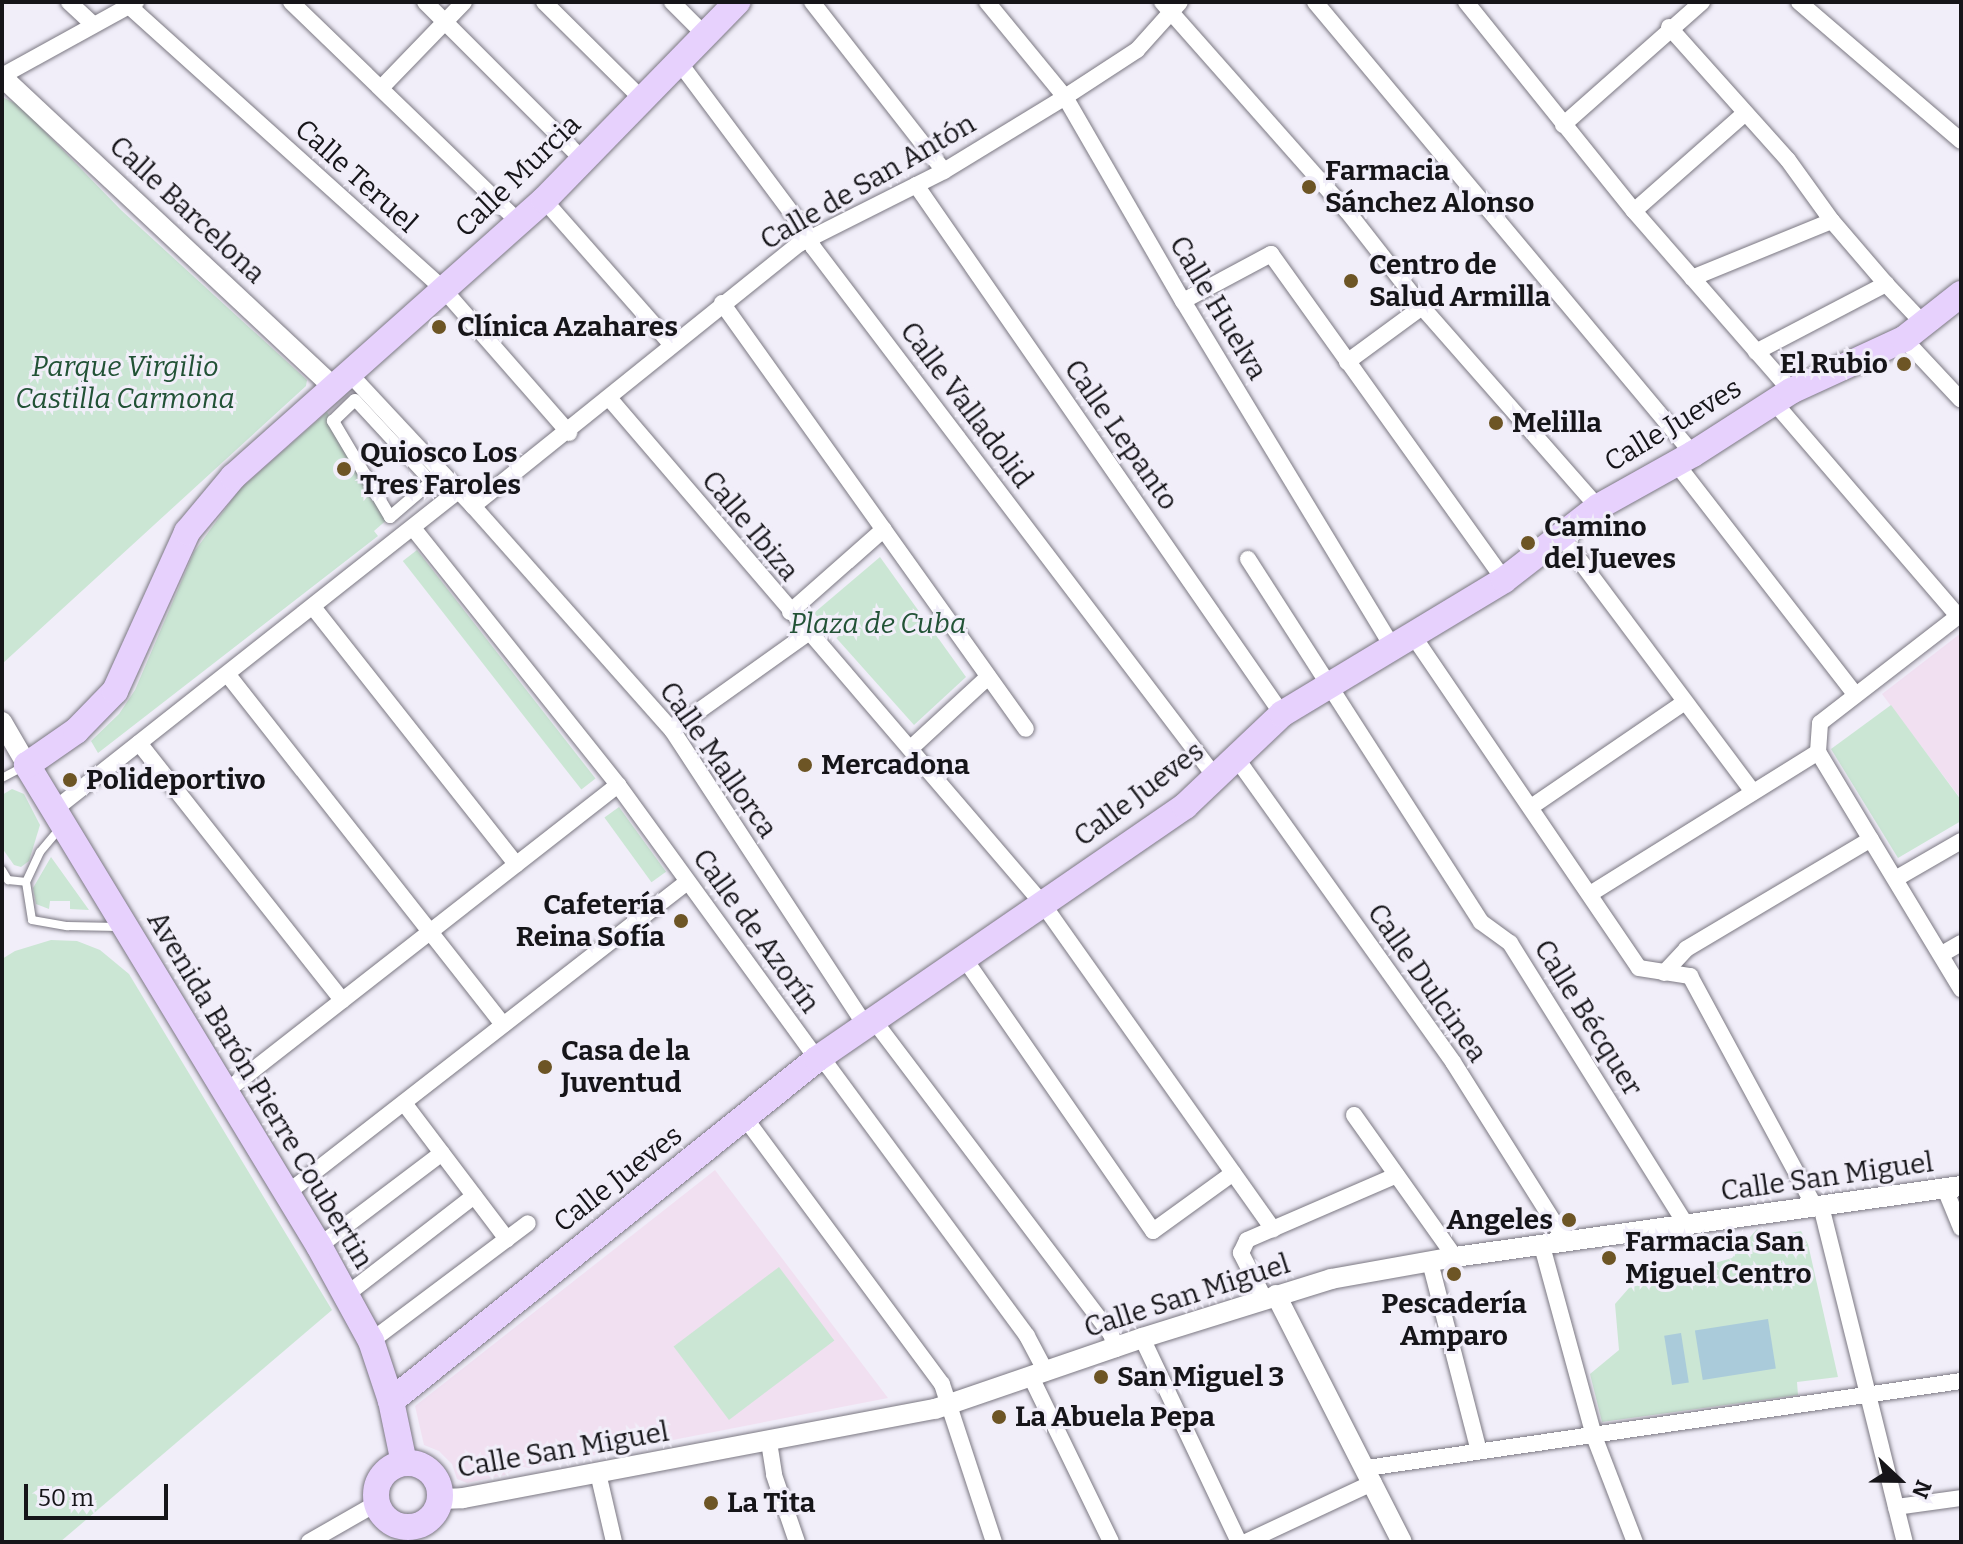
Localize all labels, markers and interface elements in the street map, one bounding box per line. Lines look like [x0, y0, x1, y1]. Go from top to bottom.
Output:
street label: Calle de San Antón [754, 107, 982, 257]
street label: Calle Murcia [448, 108, 588, 244]
street label: Calle Teruel [288, 112, 424, 240]
street label: Calle Barcelona [102, 129, 272, 291]
place label: Farmacia Sánchez Alonso [1325, 154, 1534, 220]
marker: Farmacia Sánchez Alonso [1300, 178, 1318, 196]
street label: Calle Huelva [1162, 230, 1274, 386]
place label: Centro de Salud Armilla [1369, 248, 1551, 314]
marker: Centro de Salud Armilla [1340, 270, 1362, 292]
place label: Clínica Azahares [457, 310, 678, 344]
street label: Calle Valladolid [893, 315, 1039, 495]
marker: Clínica Azahares [428, 316, 450, 338]
place label: El Rubio [1780, 347, 1888, 381]
park label: Parque Virgilio Castilla Carmona [15, 350, 235, 416]
street label: Calle Lepanto [1057, 353, 1185, 517]
marker: El Rubio [1895, 355, 1913, 373]
street label: Calle Jueves [1598, 371, 1748, 479]
place label: Melilla [1512, 406, 1602, 440]
marker: Melilla [1487, 414, 1505, 432]
place label: Quiosco Los Tres Faroles [360, 436, 521, 502]
marker: Quiosco Los Tres Faroles [335, 460, 353, 478]
street label: Calle Ibiza [694, 464, 806, 588]
place label: Camino del Jueves [1544, 510, 1676, 576]
marker: Camino del Jueves [1519, 534, 1537, 552]
park label: Plaza de Cuba [790, 607, 966, 641]
street label: Calle Mallorca [652, 676, 784, 844]
street label: Calle Jueves [1067, 734, 1211, 854]
place label: Mercadona [821, 748, 970, 782]
marker: Mercadona [796, 756, 814, 774]
place label: Polideportivo [86, 763, 266, 797]
marker: Polideportivo [61, 771, 79, 789]
street label: Calle de Azorín [685, 843, 827, 1019]
place label: Cafetería Reina Sofía [516, 888, 665, 954]
street label: Calle Dulcinea [1360, 897, 1494, 1069]
street label: Avenida Barón Pierre Coubertin [140, 905, 380, 1275]
marker: Cafetería Reina Sofía [672, 912, 690, 930]
street label: Calle Bécquer [1527, 934, 1649, 1102]
place label: Casa de la Juventud [561, 1034, 690, 1100]
marker: Casa de la Juventud [536, 1058, 554, 1076]
street label: Calle Jueves [547, 1118, 689, 1240]
street label: Calle San Miguel [1719, 1145, 1935, 1209]
place label: Angeles [1446, 1203, 1553, 1237]
marker: Angeles [1560, 1211, 1578, 1229]
place label: Farmacia San Miguel Centro [1625, 1225, 1812, 1291]
street label: Calle San Miguel [1080, 1247, 1294, 1345]
marker: Farmacia San Miguel Centro [1600, 1249, 1618, 1267]
marker: Pescadería Amparo [1445, 1265, 1463, 1283]
place label: Pescadería Amparo [1381, 1287, 1527, 1353]
place label: San Miguel 3 [1117, 1360, 1284, 1394]
marker: San Miguel 3 [1092, 1368, 1110, 1386]
place label: La Abuela Pepa [1015, 1400, 1215, 1434]
marker: La Abuela Pepa [990, 1408, 1008, 1426]
street label: Calle San Miguel [455, 1415, 671, 1485]
north arrow [1859, 1440, 1939, 1520]
scale bar [28, 1468, 172, 1518]
text: N [1906, 1476, 1937, 1502]
text: 50 m [38, 1484, 94, 1512]
place label: La Tita [727, 1486, 815, 1520]
marker: La Tita [702, 1494, 720, 1512]

